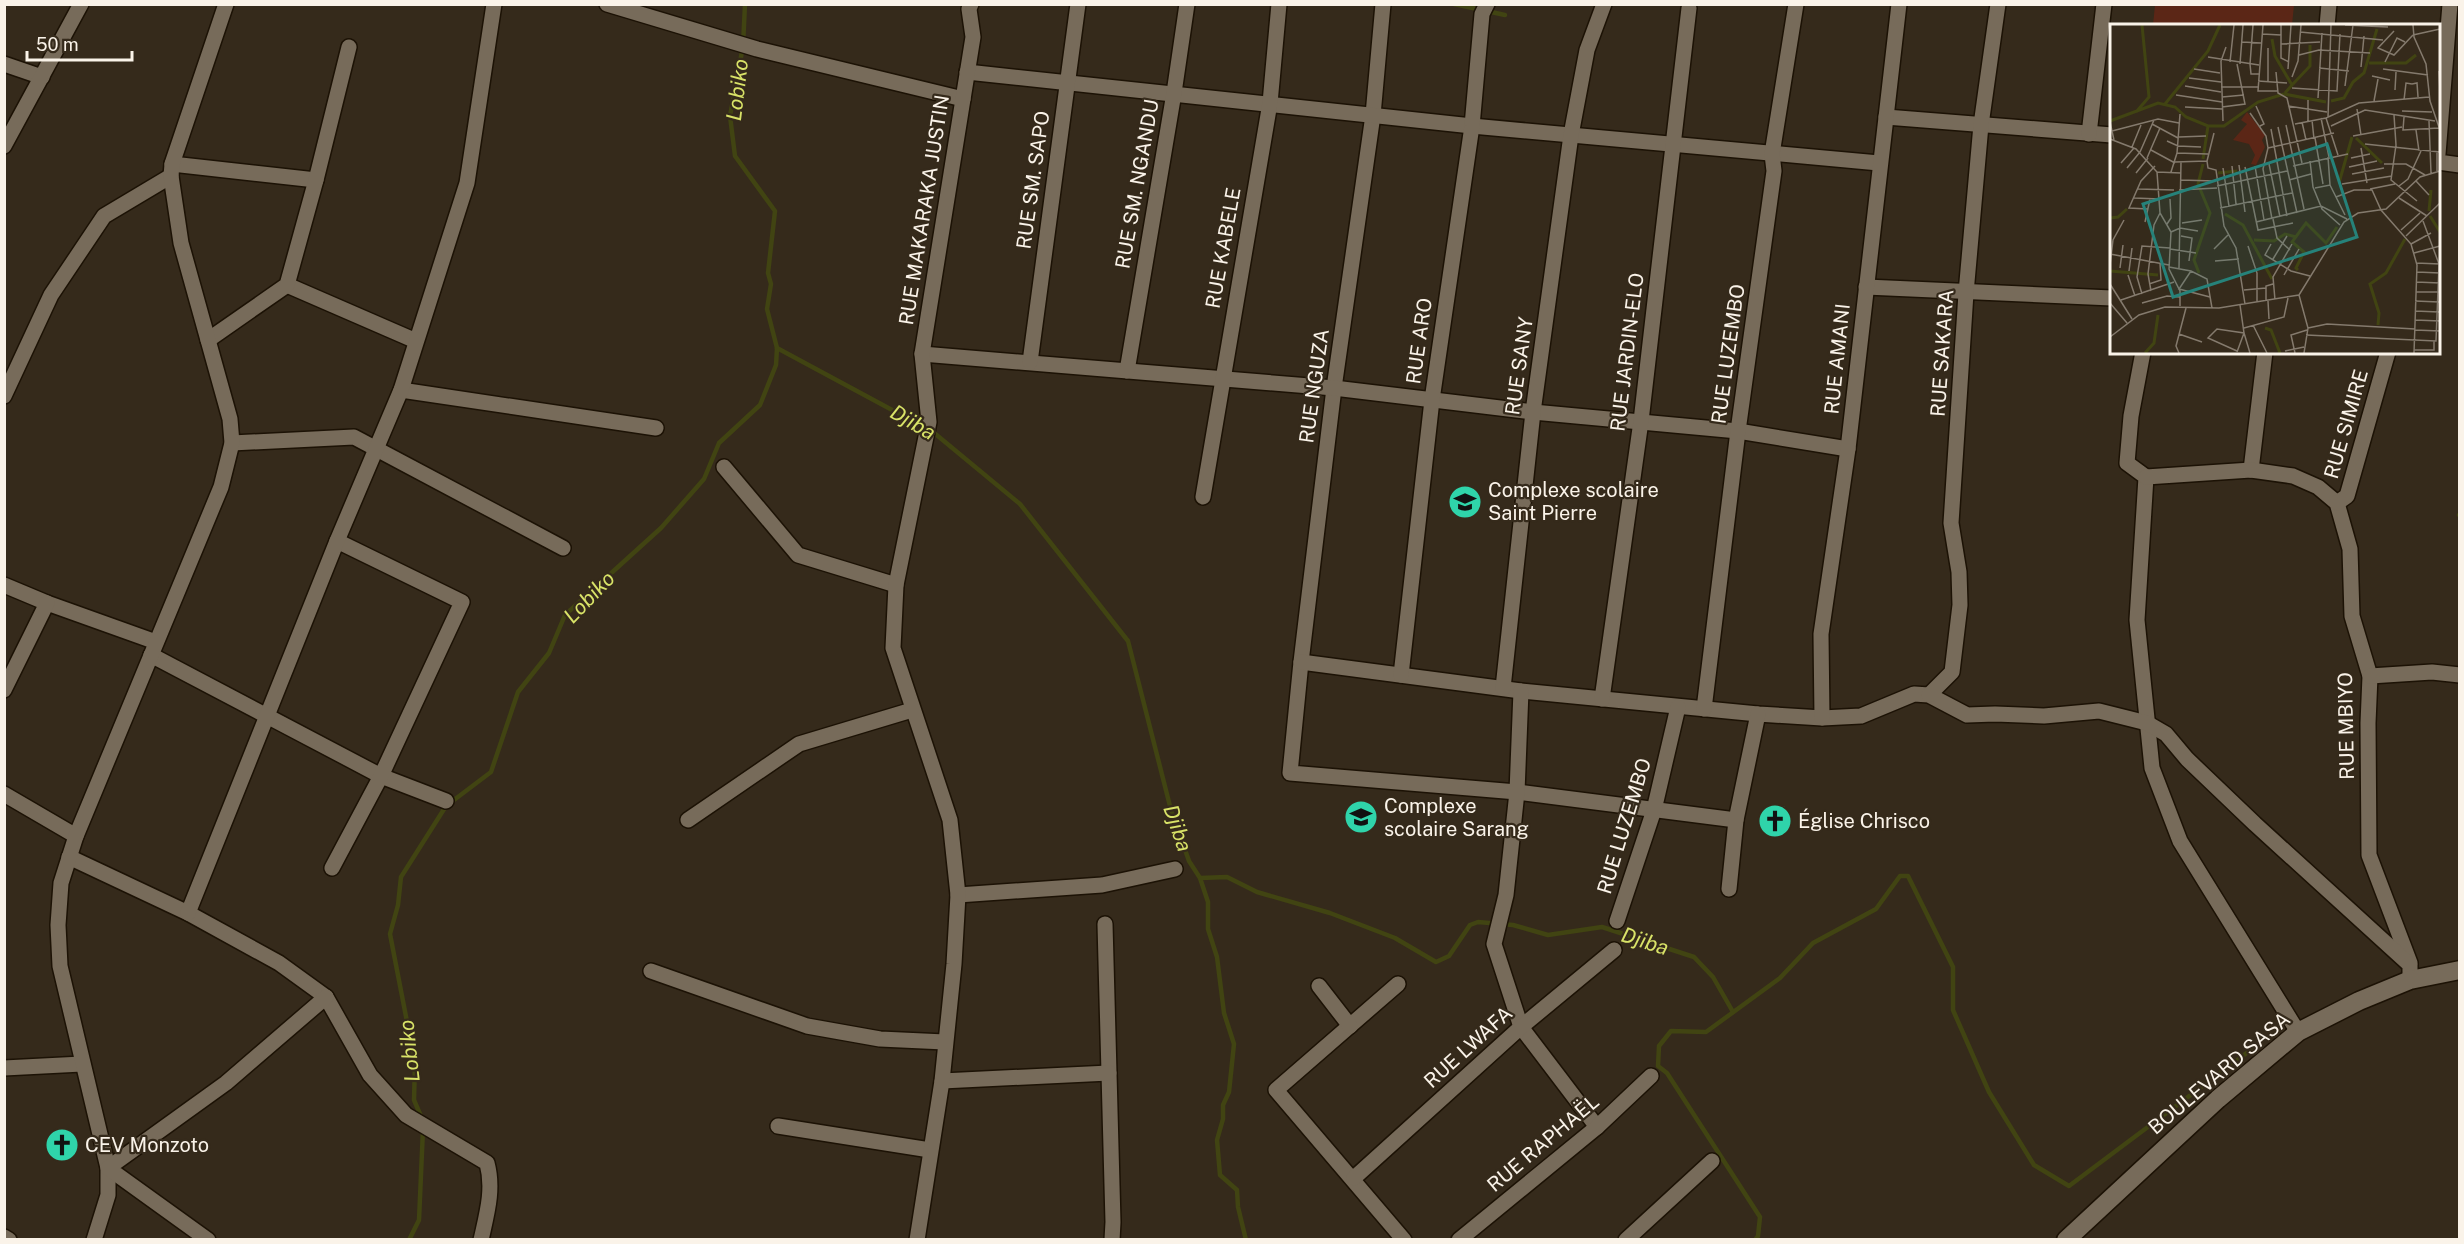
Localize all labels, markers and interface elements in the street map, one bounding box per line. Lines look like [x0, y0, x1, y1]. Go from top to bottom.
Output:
scale bar [27, 24, 132, 62]
inset map [2110, 24, 2440, 354]
text: 50 m [36, 34, 79, 55]
water label: Lobiko [721, 58, 753, 122]
street label: RUE MAKARAKA JUSTIN [894, 93, 954, 327]
street label: RUE SM. NGANDU [1110, 97, 1164, 271]
street label: RUE SM. SAPO [1011, 109, 1055, 251]
street label: RUE KABELE [1201, 186, 1245, 310]
street label: RUE JARDIN-ELO [1605, 271, 1649, 433]
street label: RUE LUZEMBO [1706, 283, 1750, 425]
street label: RUE SAKARA [1926, 289, 1958, 417]
street label: RUE ARO [1401, 296, 1437, 386]
street label: RUE AMANI [1819, 302, 1855, 416]
street label: RUE SANY [1500, 315, 1538, 417]
street label: RUE NGUZA [1294, 327, 1334, 445]
street label: RUE SIMIRE [2319, 367, 2373, 481]
water label: Djiba [886, 399, 940, 445]
place label: Complexe scolaire Saint Pierre [1488, 478, 1659, 525]
school or university icon: Complexe scolaire Saint Pierre [1447, 484, 1483, 520]
water label: Lobiko [558, 566, 620, 628]
street label: RUE MBIYO [2333, 672, 2359, 780]
street label: RUE LUZEMBO [1592, 755, 1656, 897]
place label: Complexe scolaire Sarang [1384, 794, 1529, 841]
school or university icon: Complexe scolaire Sarang [1343, 799, 1379, 835]
water label: Djiba [1158, 801, 1198, 855]
church icon: Église Chrisco [1757, 803, 1793, 839]
place label: Église Chrisco [1798, 808, 1930, 833]
water label: Djiba [1618, 922, 1672, 960]
street label: RUE LWAFA [1419, 1001, 1517, 1093]
street label: BOULEVARD SASA [2143, 1007, 2295, 1139]
water label: Lobiko [393, 1019, 425, 1083]
street label: RUE RAPHAËL [1482, 1089, 1604, 1197]
church icon: CEV Monzoto [44, 1127, 80, 1163]
place label: CEV Monzoto [85, 1133, 209, 1157]

